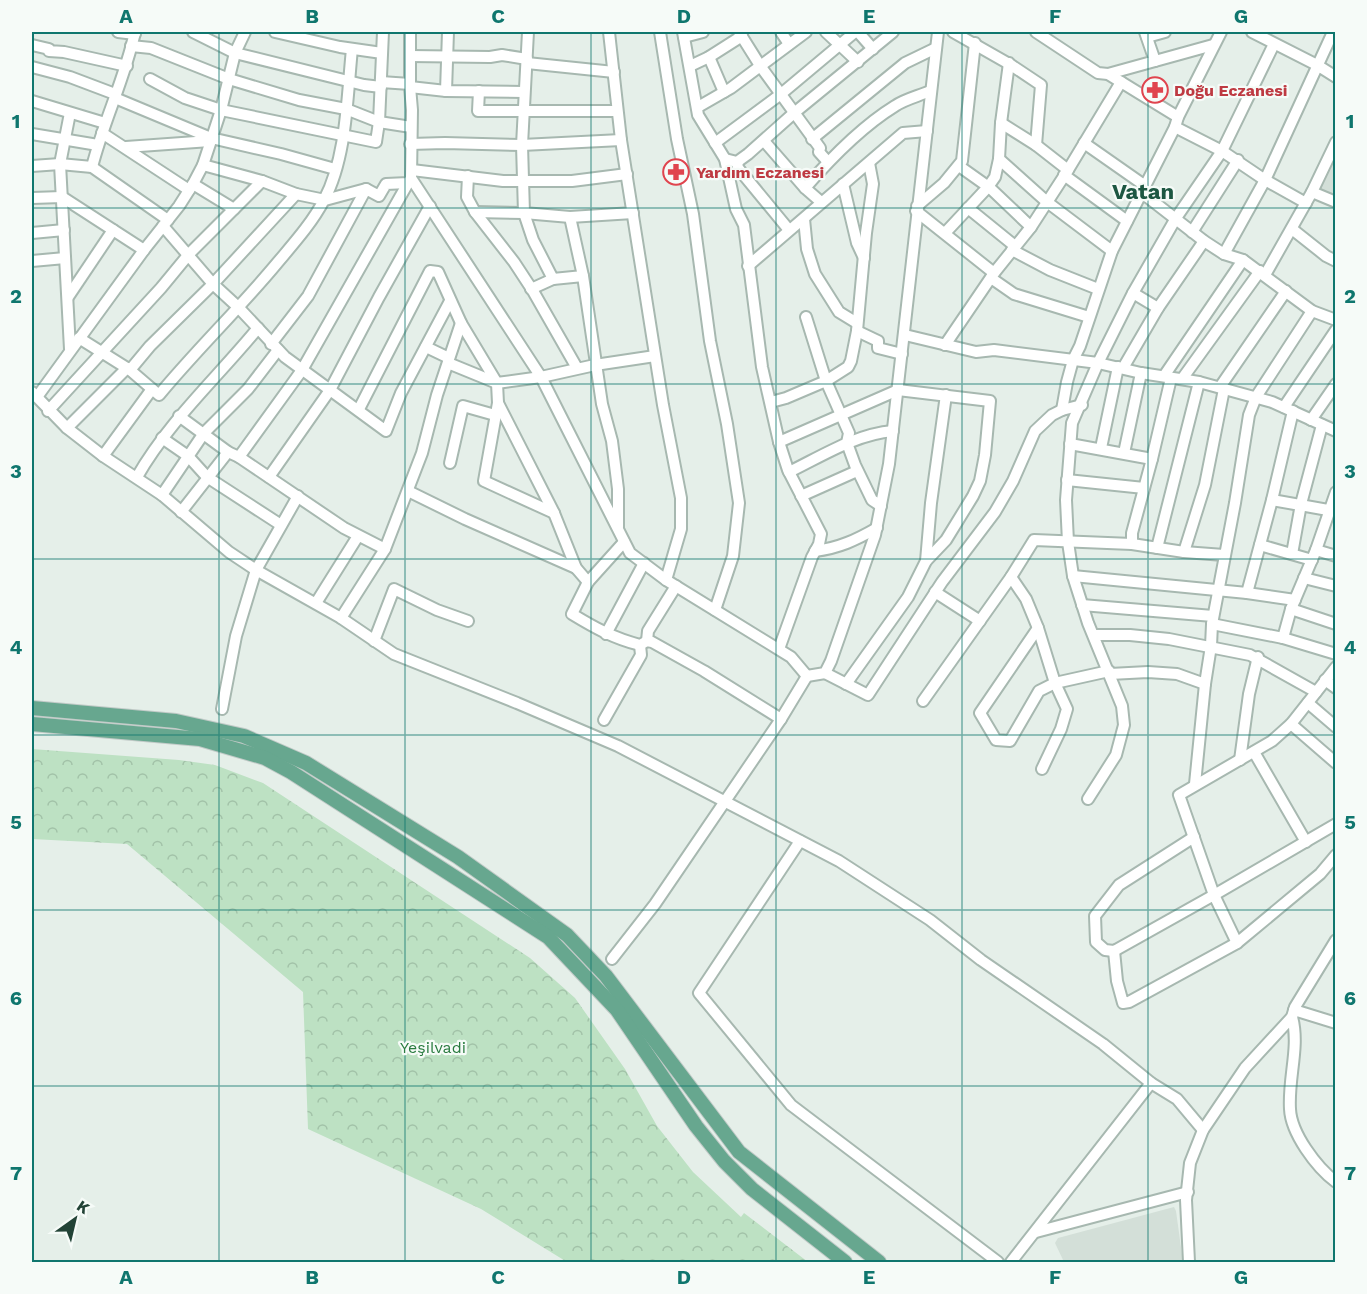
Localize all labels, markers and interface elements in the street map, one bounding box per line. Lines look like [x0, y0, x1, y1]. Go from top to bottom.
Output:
text: A [119, 4, 133, 28]
text: B [305, 4, 319, 28]
text: C [491, 4, 505, 28]
text: D [677, 4, 691, 28]
text: E [863, 4, 875, 28]
text: F [1049, 4, 1061, 28]
text: G [1234, 4, 1248, 28]
pharmacy icon: Doğu Eczanesi [1140, 75, 1170, 105]
place label: Doğu Eczanesi [1174, 81, 1287, 100]
text: 1 [12, 109, 20, 133]
text: 1 [1346, 109, 1354, 133]
pharmacy icon: Yardım Eczanesi [661, 157, 691, 187]
place label: Yardım Eczanesi [696, 163, 824, 182]
district label: Vatan [1112, 179, 1174, 204]
text: 2 [10, 284, 22, 308]
text: 2 [1344, 284, 1356, 308]
text: 3 [10, 459, 22, 483]
text: 3 [1344, 459, 1356, 483]
text: 4 [10, 635, 23, 659]
text: 4 [1344, 635, 1357, 659]
text: 5 [10, 810, 22, 834]
text: 5 [1344, 810, 1356, 834]
text: 6 [10, 986, 22, 1010]
text: 6 [1344, 986, 1356, 1010]
park label: Yeşilvadi [400, 1038, 466, 1057]
text: 7 [10, 1161, 22, 1185]
text: 7 [1344, 1161, 1356, 1185]
north arrow [45, 1189, 105, 1249]
text: K [73, 1196, 93, 1218]
text: A [119, 1265, 133, 1289]
text: B [305, 1265, 319, 1289]
text: C [491, 1265, 505, 1289]
text: D [677, 1265, 691, 1289]
text: E [863, 1265, 875, 1289]
text: F [1049, 1265, 1061, 1289]
text: G [1234, 1265, 1248, 1289]

